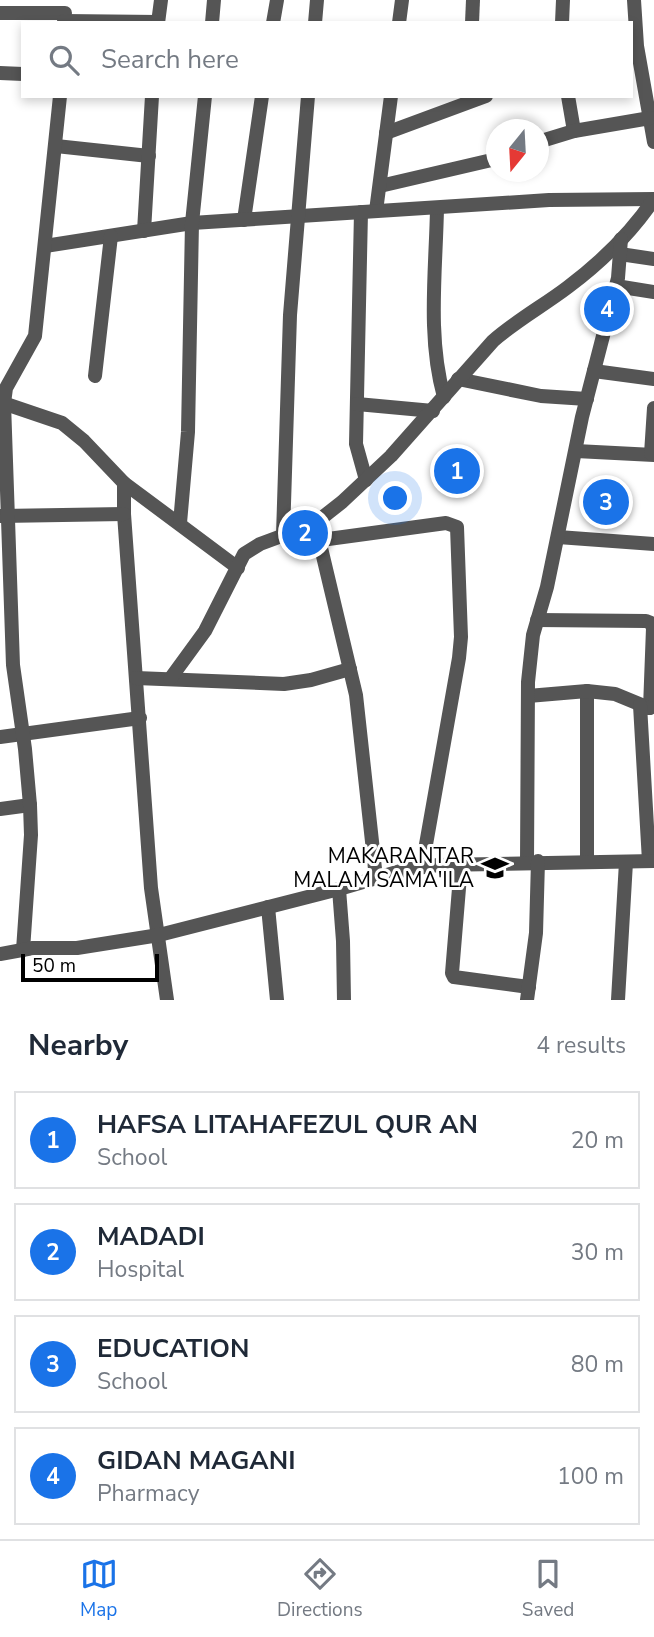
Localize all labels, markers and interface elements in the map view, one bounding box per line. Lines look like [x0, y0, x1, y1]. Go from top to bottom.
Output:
search box [21, 21, 633, 98]
icon: search [45, 41, 83, 79]
text: Search here [101, 42, 239, 77]
north arrow [486, 119, 549, 182]
pin: 4 [584, 283, 630, 335]
pin: 1 [434, 445, 480, 497]
pin: 3 [583, 476, 629, 528]
your location [378, 481, 412, 515]
pin: 2 [282, 507, 328, 559]
place label: MAKARANTAR MALAM SAMA'ILA [293, 842, 474, 894]
school or university icon: MAKARANTAR MALAM SAMA'ILA [480, 853, 510, 883]
scale bar [21, 951, 159, 983]
text: 50 m [32, 953, 76, 979]
text: Nearby [28, 1025, 128, 1066]
text: 4 results [536, 1030, 626, 1061]
text: HAFSA LITAHAFEZUL QUR AN [97, 1107, 478, 1142]
text: 1 [46, 1125, 60, 1156]
text: 20 m [571, 1125, 624, 1156]
text: School [97, 1142, 167, 1173]
text: MADADI [97, 1219, 205, 1254]
text: 2 [46, 1237, 60, 1268]
text: 30 m [571, 1237, 624, 1268]
text: Hospital [97, 1254, 184, 1285]
text: EDUCATION [97, 1331, 249, 1366]
text: 3 [46, 1349, 60, 1380]
text: 80 m [571, 1349, 624, 1380]
text: School [97, 1366, 167, 1397]
text: GIDAN MAGANI [97, 1443, 295, 1478]
text: 4 [46, 1461, 60, 1492]
text: 100 m [557, 1461, 624, 1492]
text: Pharmacy [97, 1478, 199, 1509]
tab: Map [80, 1555, 118, 1623]
tab: Directions [277, 1555, 363, 1623]
tab: Saved [522, 1555, 574, 1623]

